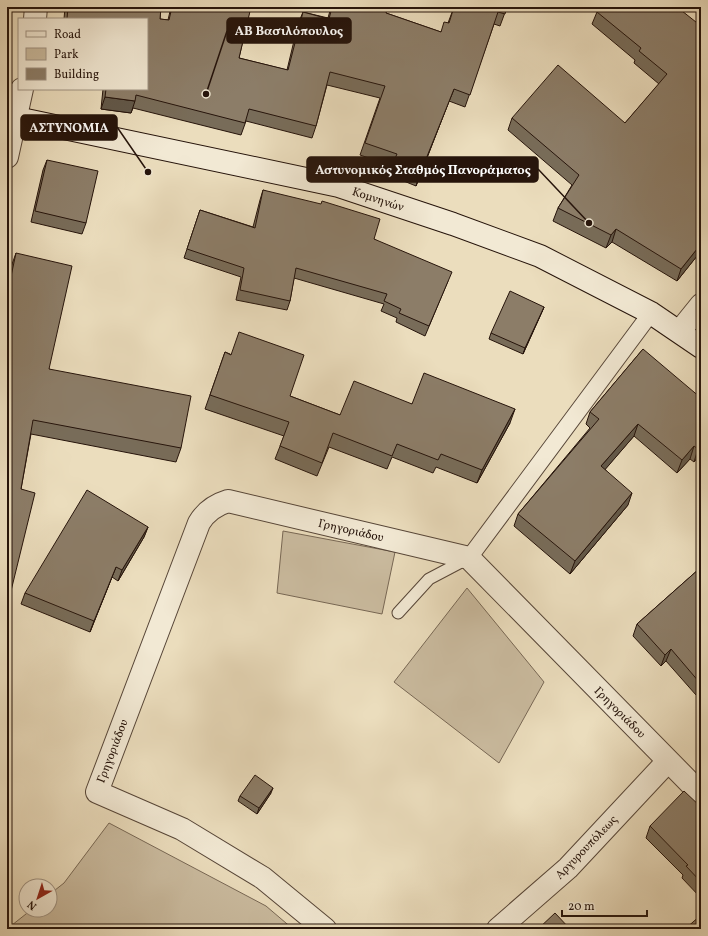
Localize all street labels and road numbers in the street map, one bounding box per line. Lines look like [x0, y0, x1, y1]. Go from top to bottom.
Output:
street label: Κομνηνών [350, 184, 406, 216]
street label: Γρηγοριάδου [316, 516, 385, 546]
street label: Γρηγοριάδου [590, 683, 649, 742]
street label: Γρηγοριάδου [93, 717, 132, 785]
street label: Αργυρουπόλεως [552, 812, 621, 883]

